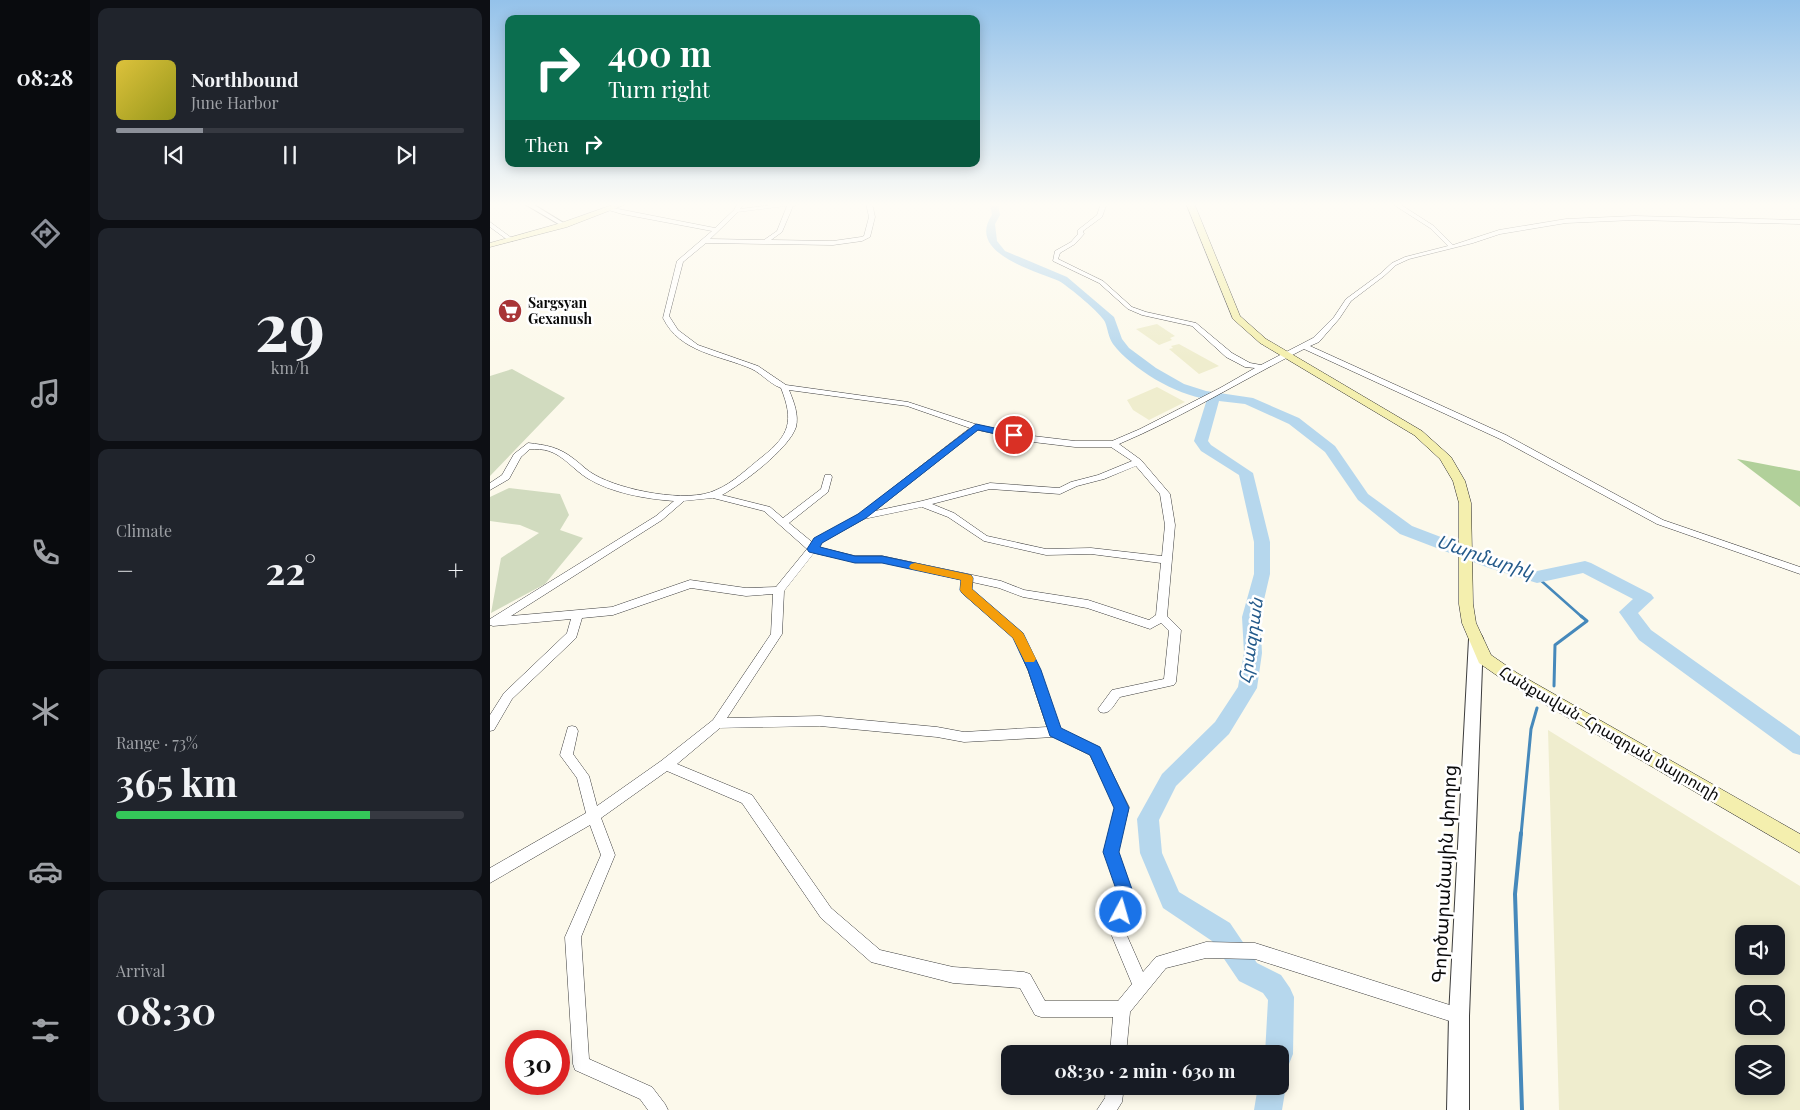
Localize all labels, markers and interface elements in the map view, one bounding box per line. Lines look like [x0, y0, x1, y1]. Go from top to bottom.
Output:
text: 400 m [608, 29, 711, 76]
icon: right [525, 35, 590, 100]
text: 08:28 [17, 62, 73, 92]
text: Northbound [191, 66, 299, 92]
text: Turn right [608, 74, 710, 104]
text: June Harbor [191, 92, 279, 113]
icon: right [579, 130, 607, 158]
text: Then [525, 131, 569, 157]
icon: previous [160, 141, 188, 169]
icon: pause [276, 141, 304, 169]
icon: next [392, 141, 420, 169]
icon: directions [28, 216, 63, 251]
text: 29 [255, 281, 325, 367]
place label: Sargsyan Gexanush [528, 293, 592, 328]
supermarket icon: Sargsyan Gexanush [497, 298, 523, 324]
text: km/h [271, 357, 309, 378]
icon: music [28, 376, 63, 411]
pin [993, 414, 1035, 456]
icon: arrive [1000, 421, 1028, 449]
text: Climate [116, 520, 172, 541]
water label: Մարմարիկ [1434, 528, 1538, 584]
icon: phone [28, 535, 63, 570]
text: 22° [266, 544, 316, 595]
text: − [116, 551, 134, 588]
text: + [448, 551, 464, 588]
water label: Հրազդան [1232, 595, 1268, 685]
street label: Հանքավան-Հրազդան մայրուղի [1496, 661, 1724, 805]
icon: climate [28, 694, 63, 729]
text: Range · 73% [116, 732, 198, 753]
text: 365 km [116, 756, 238, 807]
street label: Գործարանային փողոց [1424, 764, 1462, 984]
icon: car [28, 854, 63, 889]
position arrow [1094, 885, 1146, 937]
map controls [1735, 925, 1785, 1095]
button: sound [1735, 925, 1785, 975]
text: Arrival [116, 960, 165, 981]
text: 08:30 [116, 984, 216, 1035]
button: search [1735, 985, 1785, 1035]
icon: filters [28, 1013, 63, 1048]
speed limit sign: 30 [505, 1030, 570, 1095]
button: layers [1735, 1045, 1785, 1095]
text: 08:30 · 2 min · 630 m [1055, 1057, 1235, 1083]

